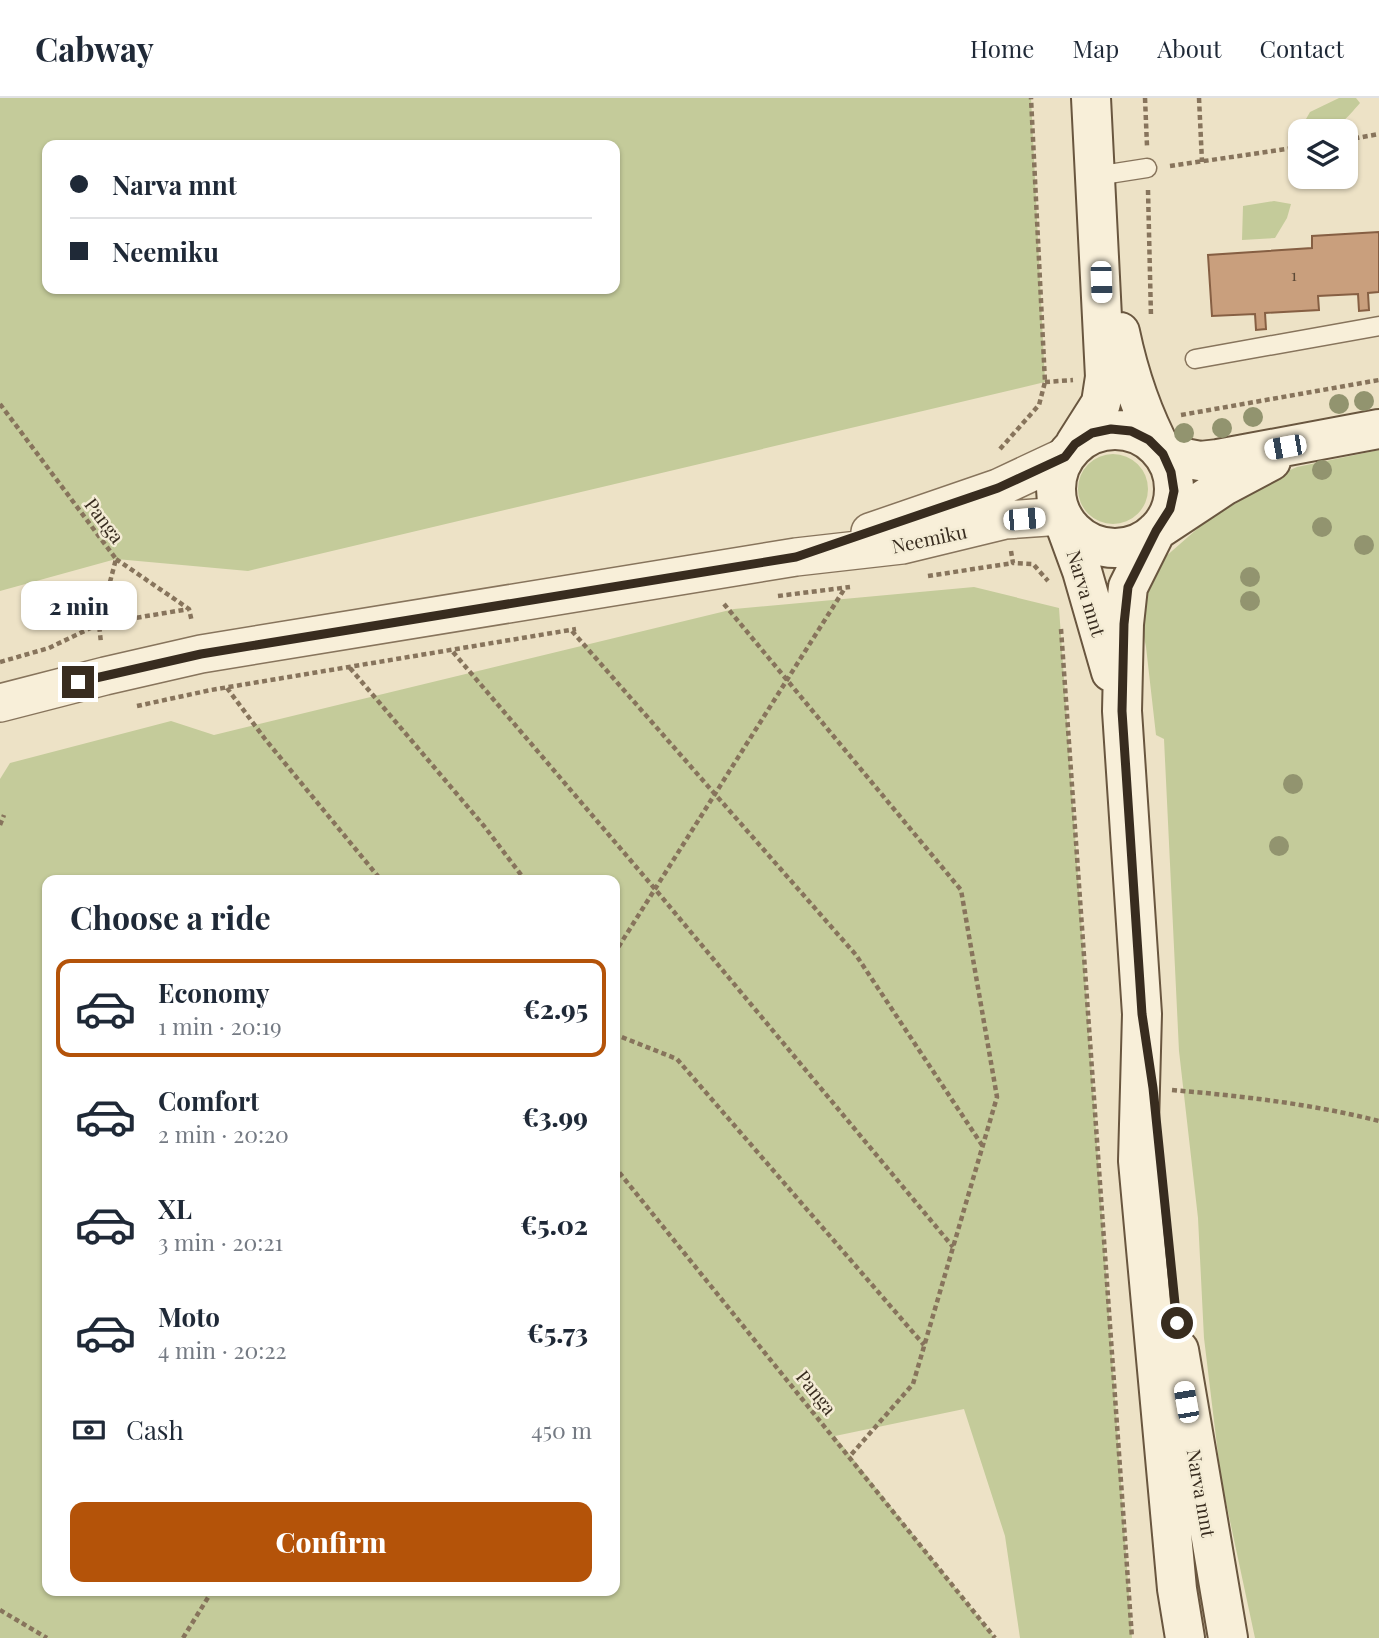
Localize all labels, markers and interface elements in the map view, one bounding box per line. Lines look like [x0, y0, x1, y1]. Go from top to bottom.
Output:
text: Cabway [35, 26, 154, 70]
text: Home [970, 32, 1034, 64]
text: Map [1072, 32, 1119, 64]
text: About [1157, 32, 1221, 64]
text: Contact [1259, 32, 1344, 64]
map controls [1288, 119, 1358, 189]
button: layers [1288, 119, 1358, 189]
text: Narva mnt [112, 167, 237, 202]
text: Neemiku [112, 234, 219, 269]
car [1090, 261, 1113, 303]
house number: 1 [1291, 264, 1297, 285]
car [1263, 433, 1308, 461]
street label: Panga [79, 492, 131, 549]
car [1003, 507, 1046, 531]
street label: Neemiku [889, 517, 969, 559]
street label: Narva mnt [1062, 547, 1113, 640]
callout: 2 min [20, 580, 136, 630]
text: 2 min [49, 590, 109, 621]
route end [62, 666, 94, 698]
text: Choose a ride [70, 895, 271, 938]
text: Economy [158, 975, 269, 1010]
icon: car [74, 977, 137, 1040]
text: €2.95 [523, 991, 588, 1026]
text: 1 min · 20:19 [158, 1010, 282, 1041]
text: Comfort [158, 1083, 259, 1118]
icon: car [74, 1085, 137, 1148]
text: €3.99 [522, 1099, 588, 1134]
text: 2 min · 20:20 [158, 1118, 289, 1149]
text: XL [158, 1191, 192, 1226]
icon: car [74, 1193, 137, 1256]
text: €5.02 [520, 1207, 588, 1242]
text: 3 min · 20:21 [158, 1226, 283, 1257]
text: Moto [158, 1299, 220, 1334]
icon: car [74, 1301, 137, 1364]
route start [1161, 1307, 1193, 1339]
text: €5.73 [527, 1315, 588, 1350]
text: 4 min · 20:22 [158, 1334, 286, 1365]
street label: Panga [791, 1364, 843, 1420]
car [1173, 1379, 1200, 1425]
icon: cash [70, 1411, 108, 1449]
text: Cash [126, 1412, 184, 1447]
text: 450 m [531, 1414, 592, 1445]
street label: Narva mnt [1181, 1447, 1223, 1539]
button: Confirm [70, 1502, 592, 1582]

